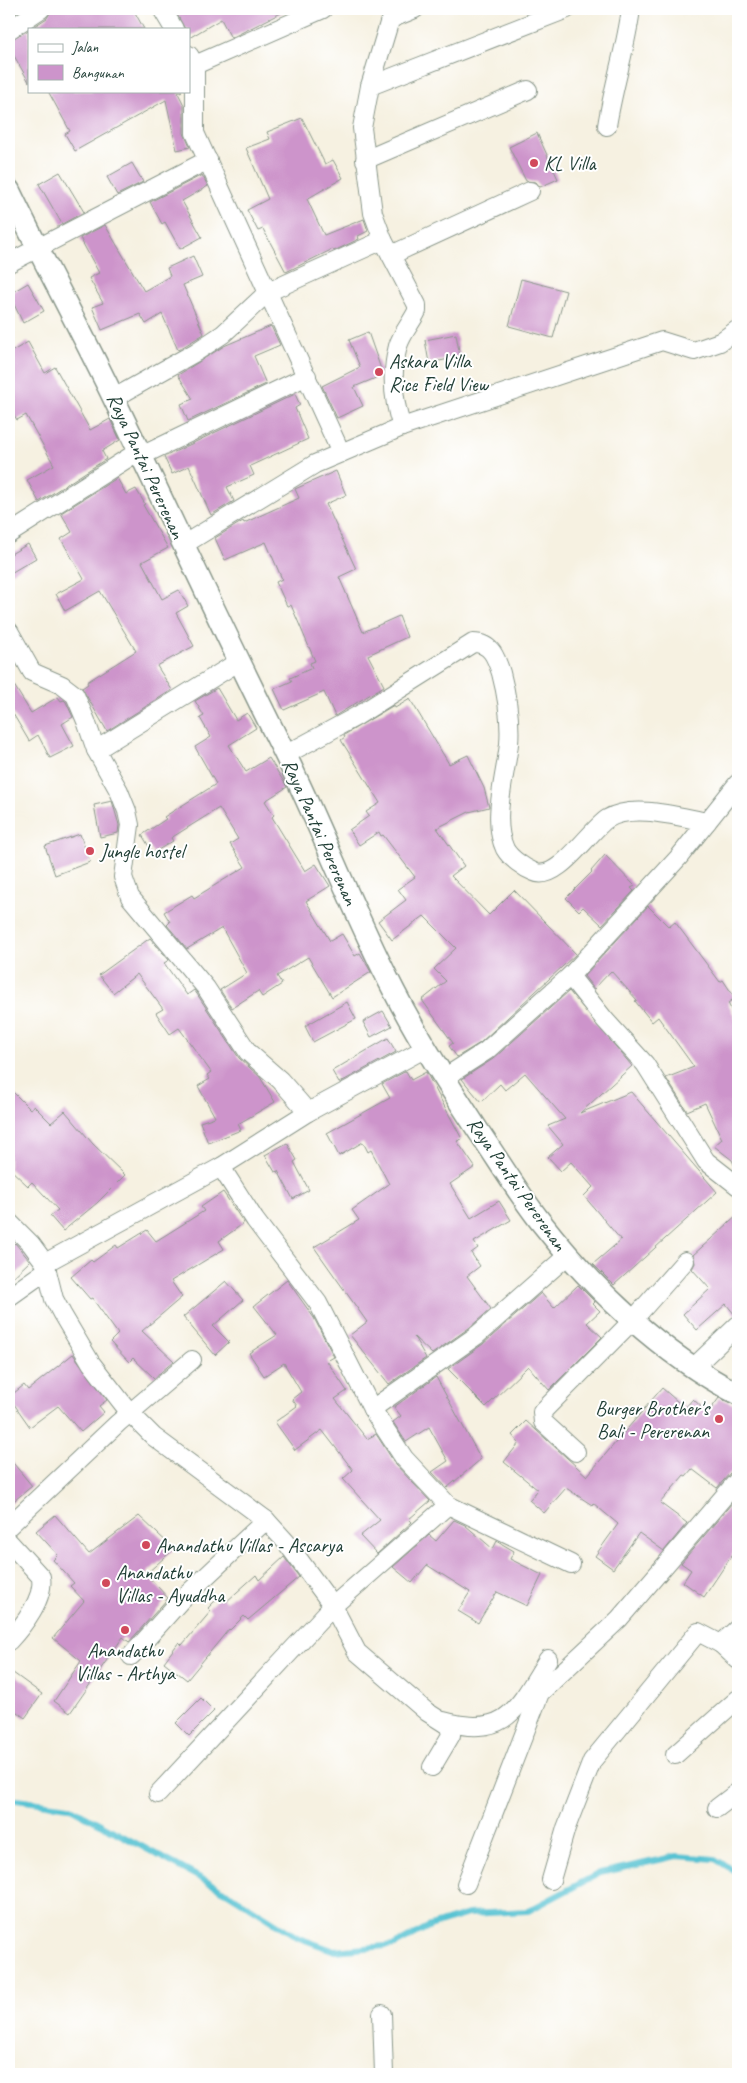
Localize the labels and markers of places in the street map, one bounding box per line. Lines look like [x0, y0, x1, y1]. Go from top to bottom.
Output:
place label: KL Villa [544, 151, 597, 176]
marker: KL Villa [528, 157, 540, 169]
place label: Askara Villa Rice Field View [389, 349, 490, 397]
marker: Askara Villa Rice Field View [373, 366, 385, 378]
place label: Jungle hostel [99, 839, 187, 864]
marker: Jungle hostel [84, 845, 96, 857]
place label: Burger Brother's Bali - Pererenan [595, 1396, 711, 1444]
marker: Burger Brother's Bali - Pererenan [713, 1413, 725, 1425]
place label: Anandathu Villas - Ascarya [156, 1533, 344, 1558]
marker: Anandathu Villas - Ascarya [140, 1539, 152, 1551]
place label: Anandathu Villas - Ayuddha [116, 1560, 226, 1608]
marker: Anandathu Villas - Ayuddha [100, 1577, 112, 1589]
marker: Anandathu Villas - Arthya [119, 1624, 131, 1636]
place label: Anandathu Villas - Arthya [75, 1638, 176, 1686]

